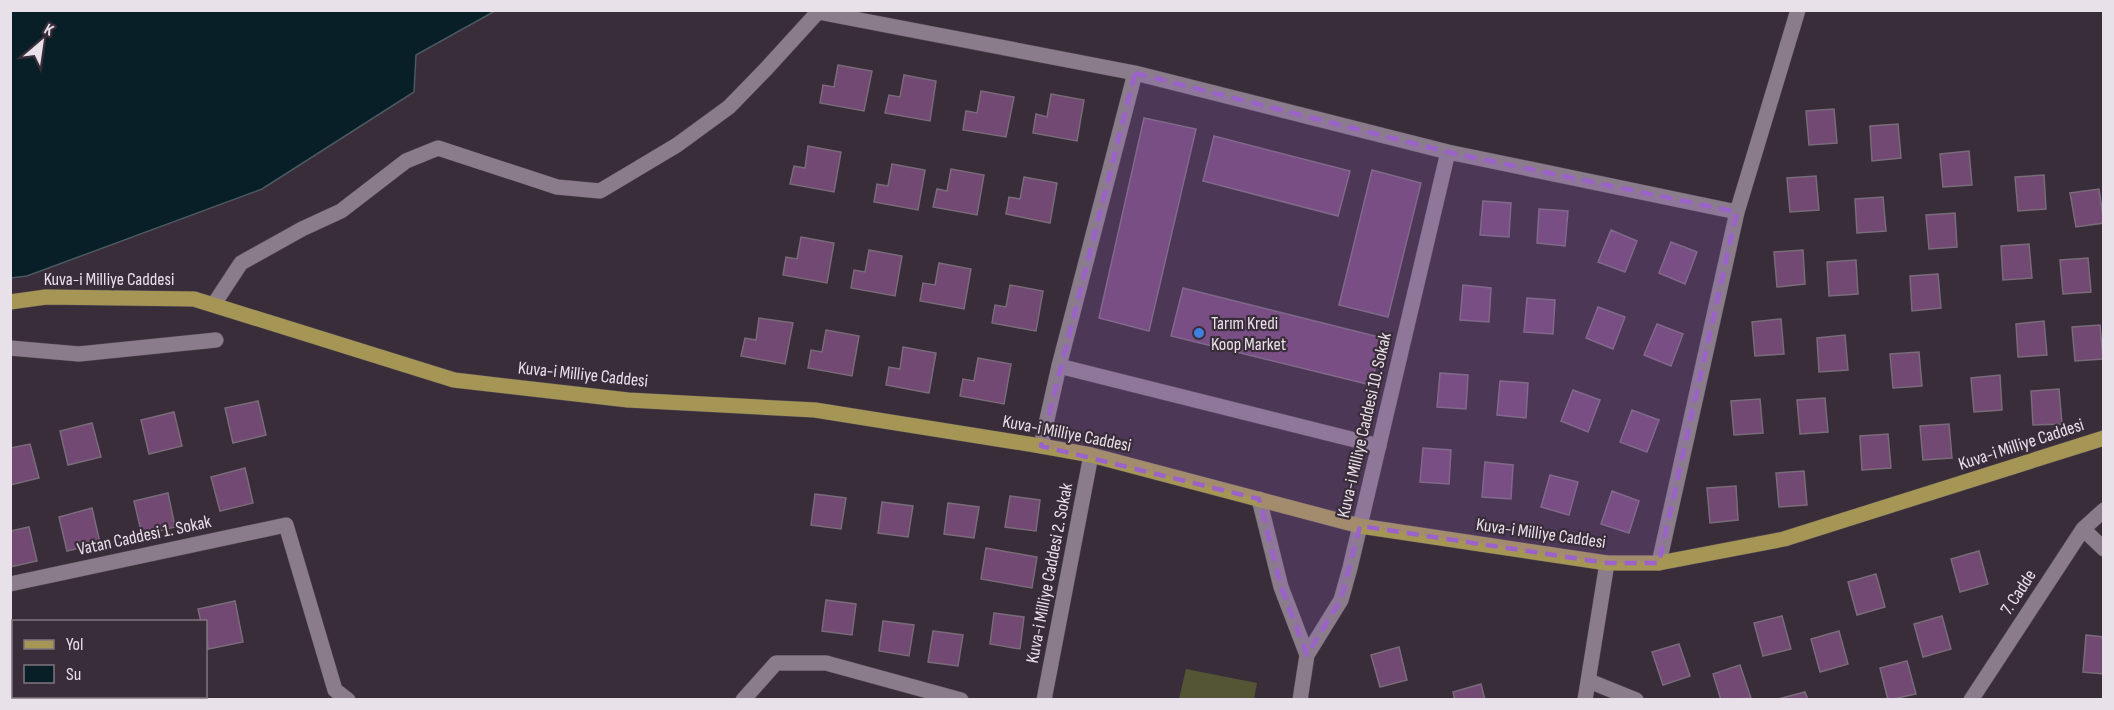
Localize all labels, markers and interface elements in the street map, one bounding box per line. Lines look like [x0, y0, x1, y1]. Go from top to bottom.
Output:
north arrow [12, 12, 72, 72]
text: K [40, 20, 57, 40]
street label: Kuva-i Milliye Caddesi [44, 269, 174, 290]
place label: Tarım Kredi Koop Market [1211, 313, 1287, 355]
marker: Tarım Kredi Koop Market [1192, 326, 1206, 340]
street label: Kuva-i Milliye Caddesi 10. Sokak [1333, 330, 1396, 520]
street label: Kuva-i Milliye Caddesi [517, 357, 649, 392]
street label: Kuva-i Milliye Caddesi [1001, 411, 1133, 456]
street label: Kuva-i Milliye Caddesi [1956, 414, 2087, 475]
street label: Kuva-i Milliye Caddesi 2. Sokak [1022, 481, 1077, 665]
street label: Vatan Caddesi 1. Sokak [75, 511, 213, 560]
street label: Kuva-i Milliye Caddesi [1475, 514, 1607, 553]
street label: 7. Cadde [1996, 566, 2041, 619]
legend [12, 620, 207, 698]
text: Yol [66, 634, 83, 655]
text: Su [66, 664, 81, 685]

